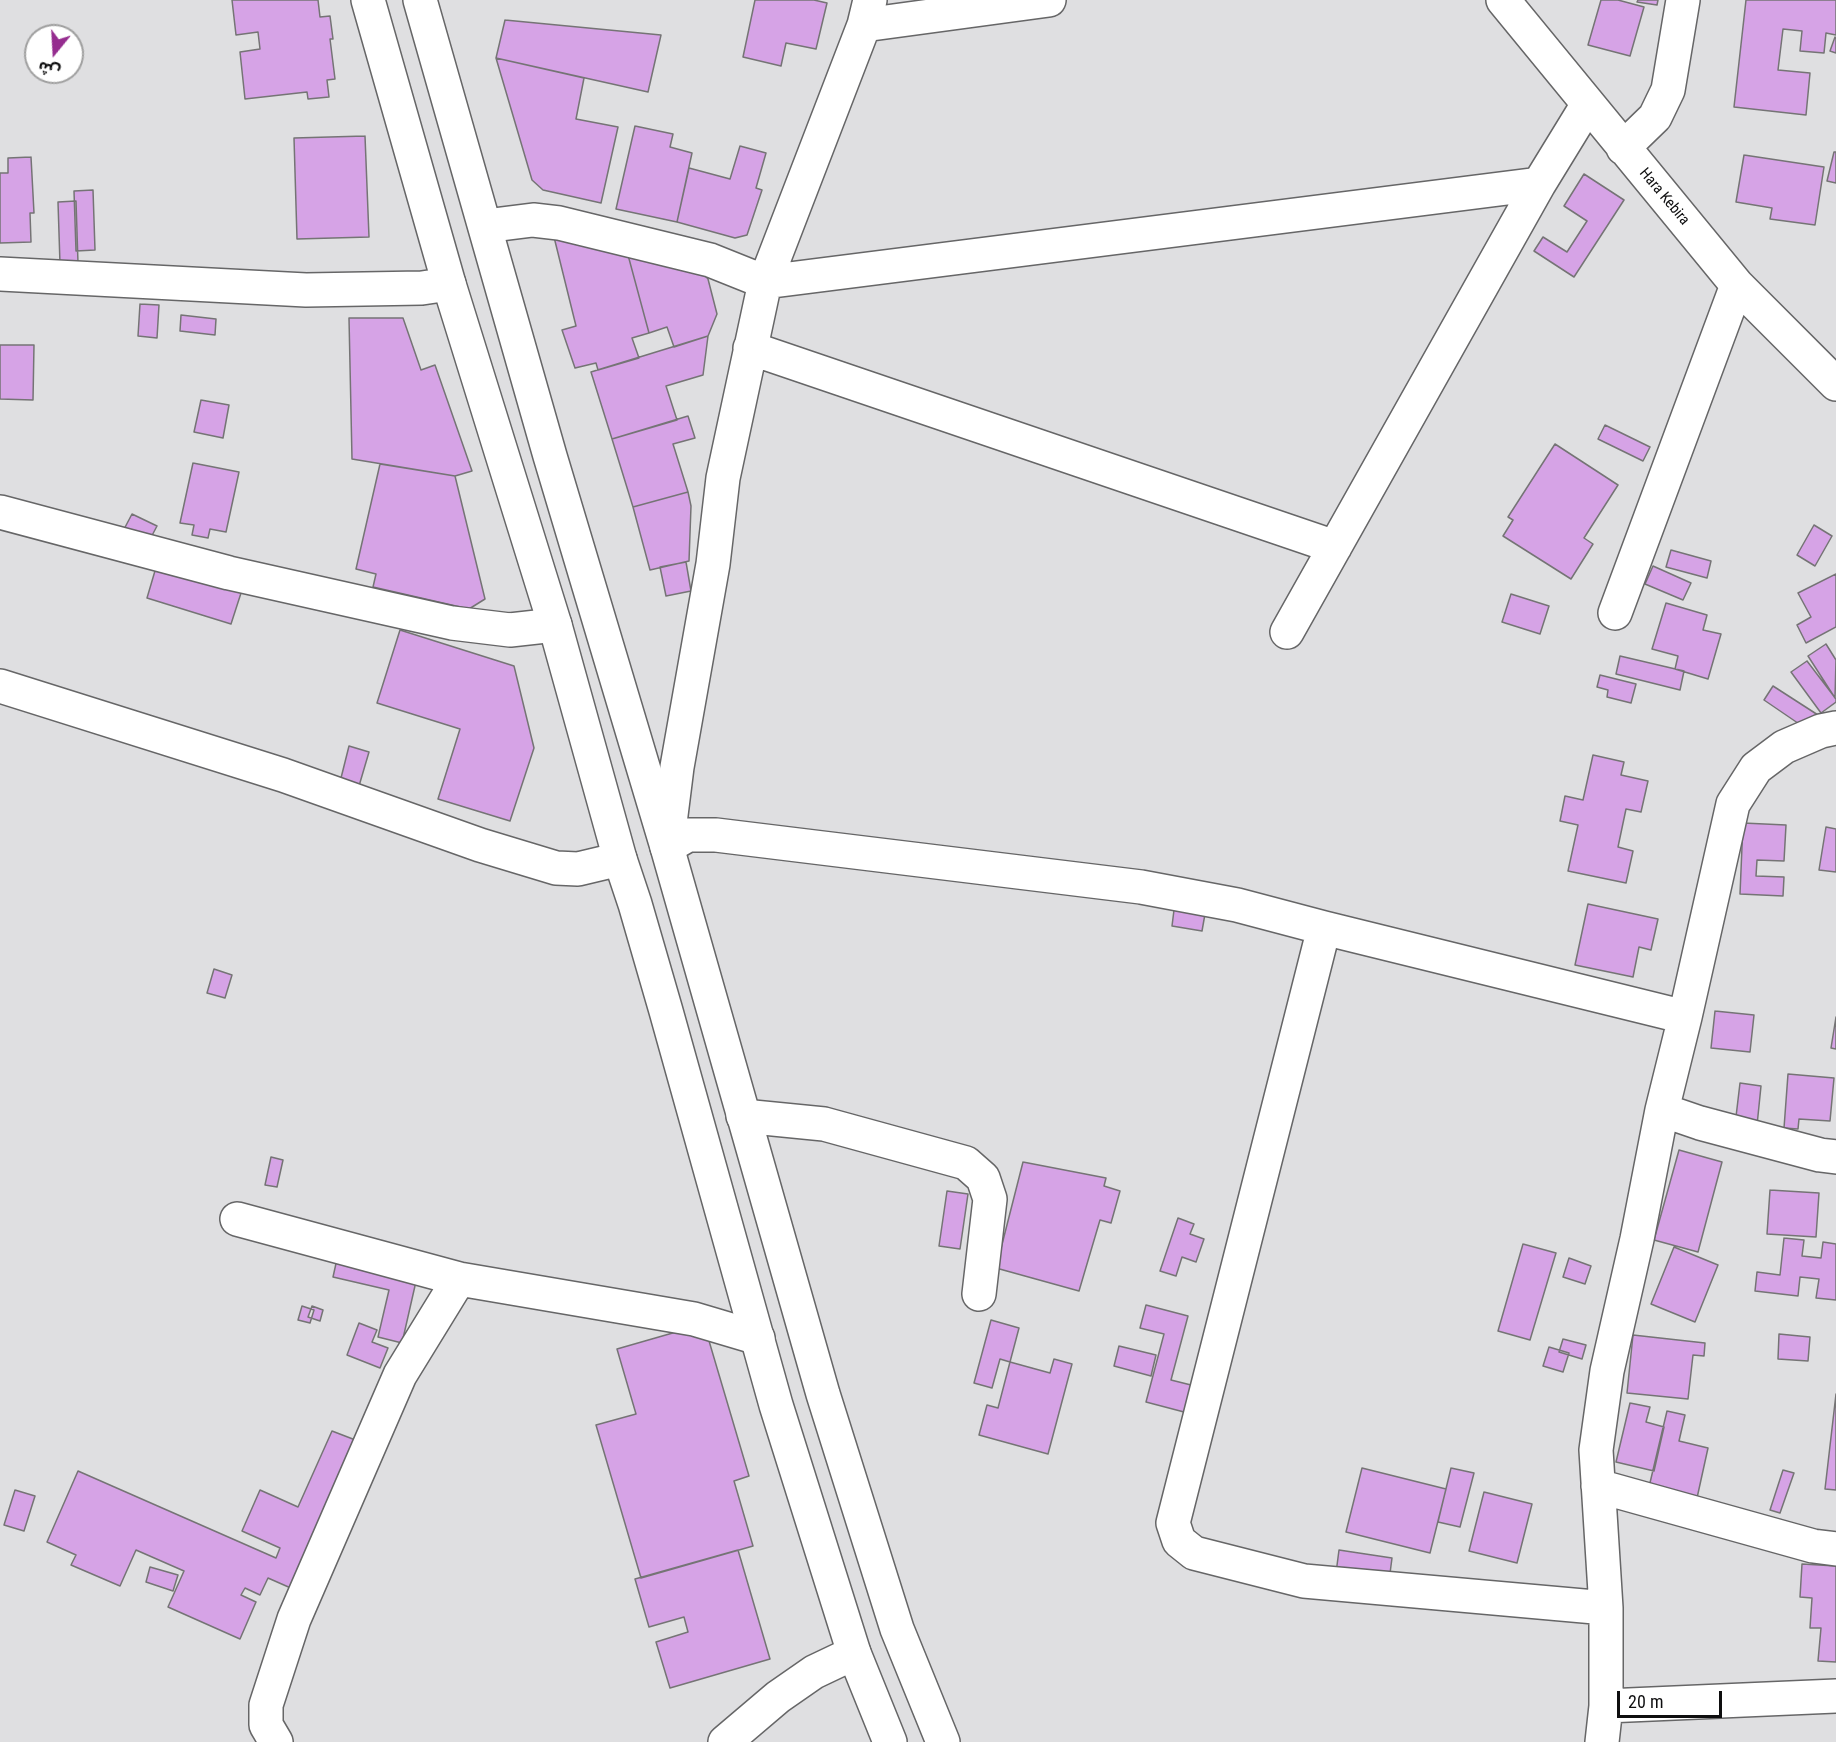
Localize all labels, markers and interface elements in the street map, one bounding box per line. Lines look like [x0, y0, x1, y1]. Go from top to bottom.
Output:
north arrow [24, 24, 84, 84]
text: ش [36, 57, 62, 82]
street label: Hara Kebira [1635, 165, 1693, 229]
scale bar [1620, 1679, 1725, 1717]
text: 20 m [1628, 1691, 1663, 1712]

